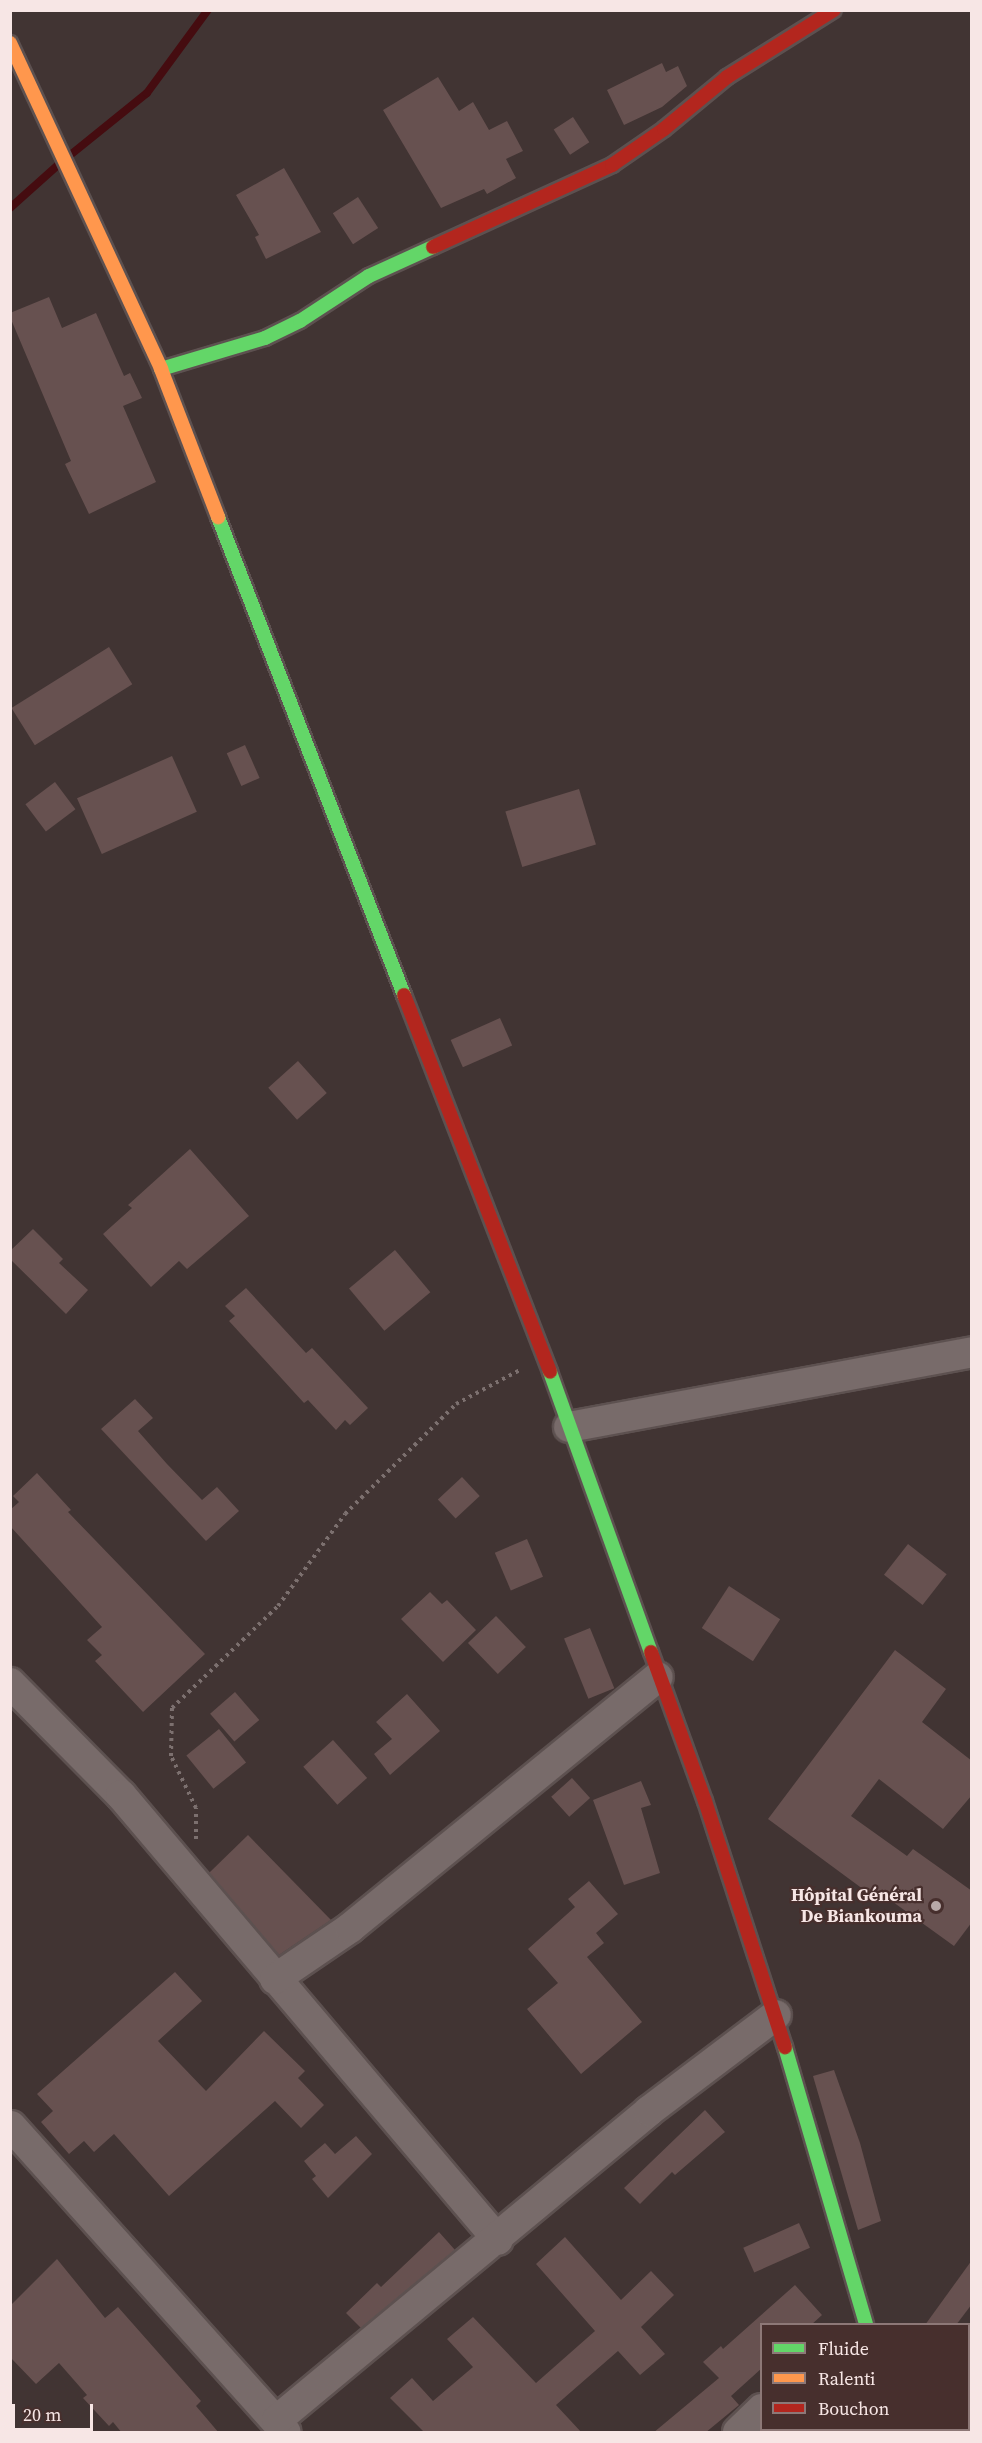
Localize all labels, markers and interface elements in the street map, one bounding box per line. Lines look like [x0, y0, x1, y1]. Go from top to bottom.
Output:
place label: Hôpital Général De Biankouma [791, 1885, 922, 1928]
marker: Hôpital Général De Biankouma [927, 1897, 945, 1915]
legend [760, 2323, 970, 2431]
text: Fluide [818, 2336, 869, 2361]
text: Ralenti [818, 2366, 875, 2391]
scale bar [15, 2392, 96, 2430]
text: Bouchon [818, 2396, 890, 2421]
text: 20 m [23, 2402, 61, 2427]

